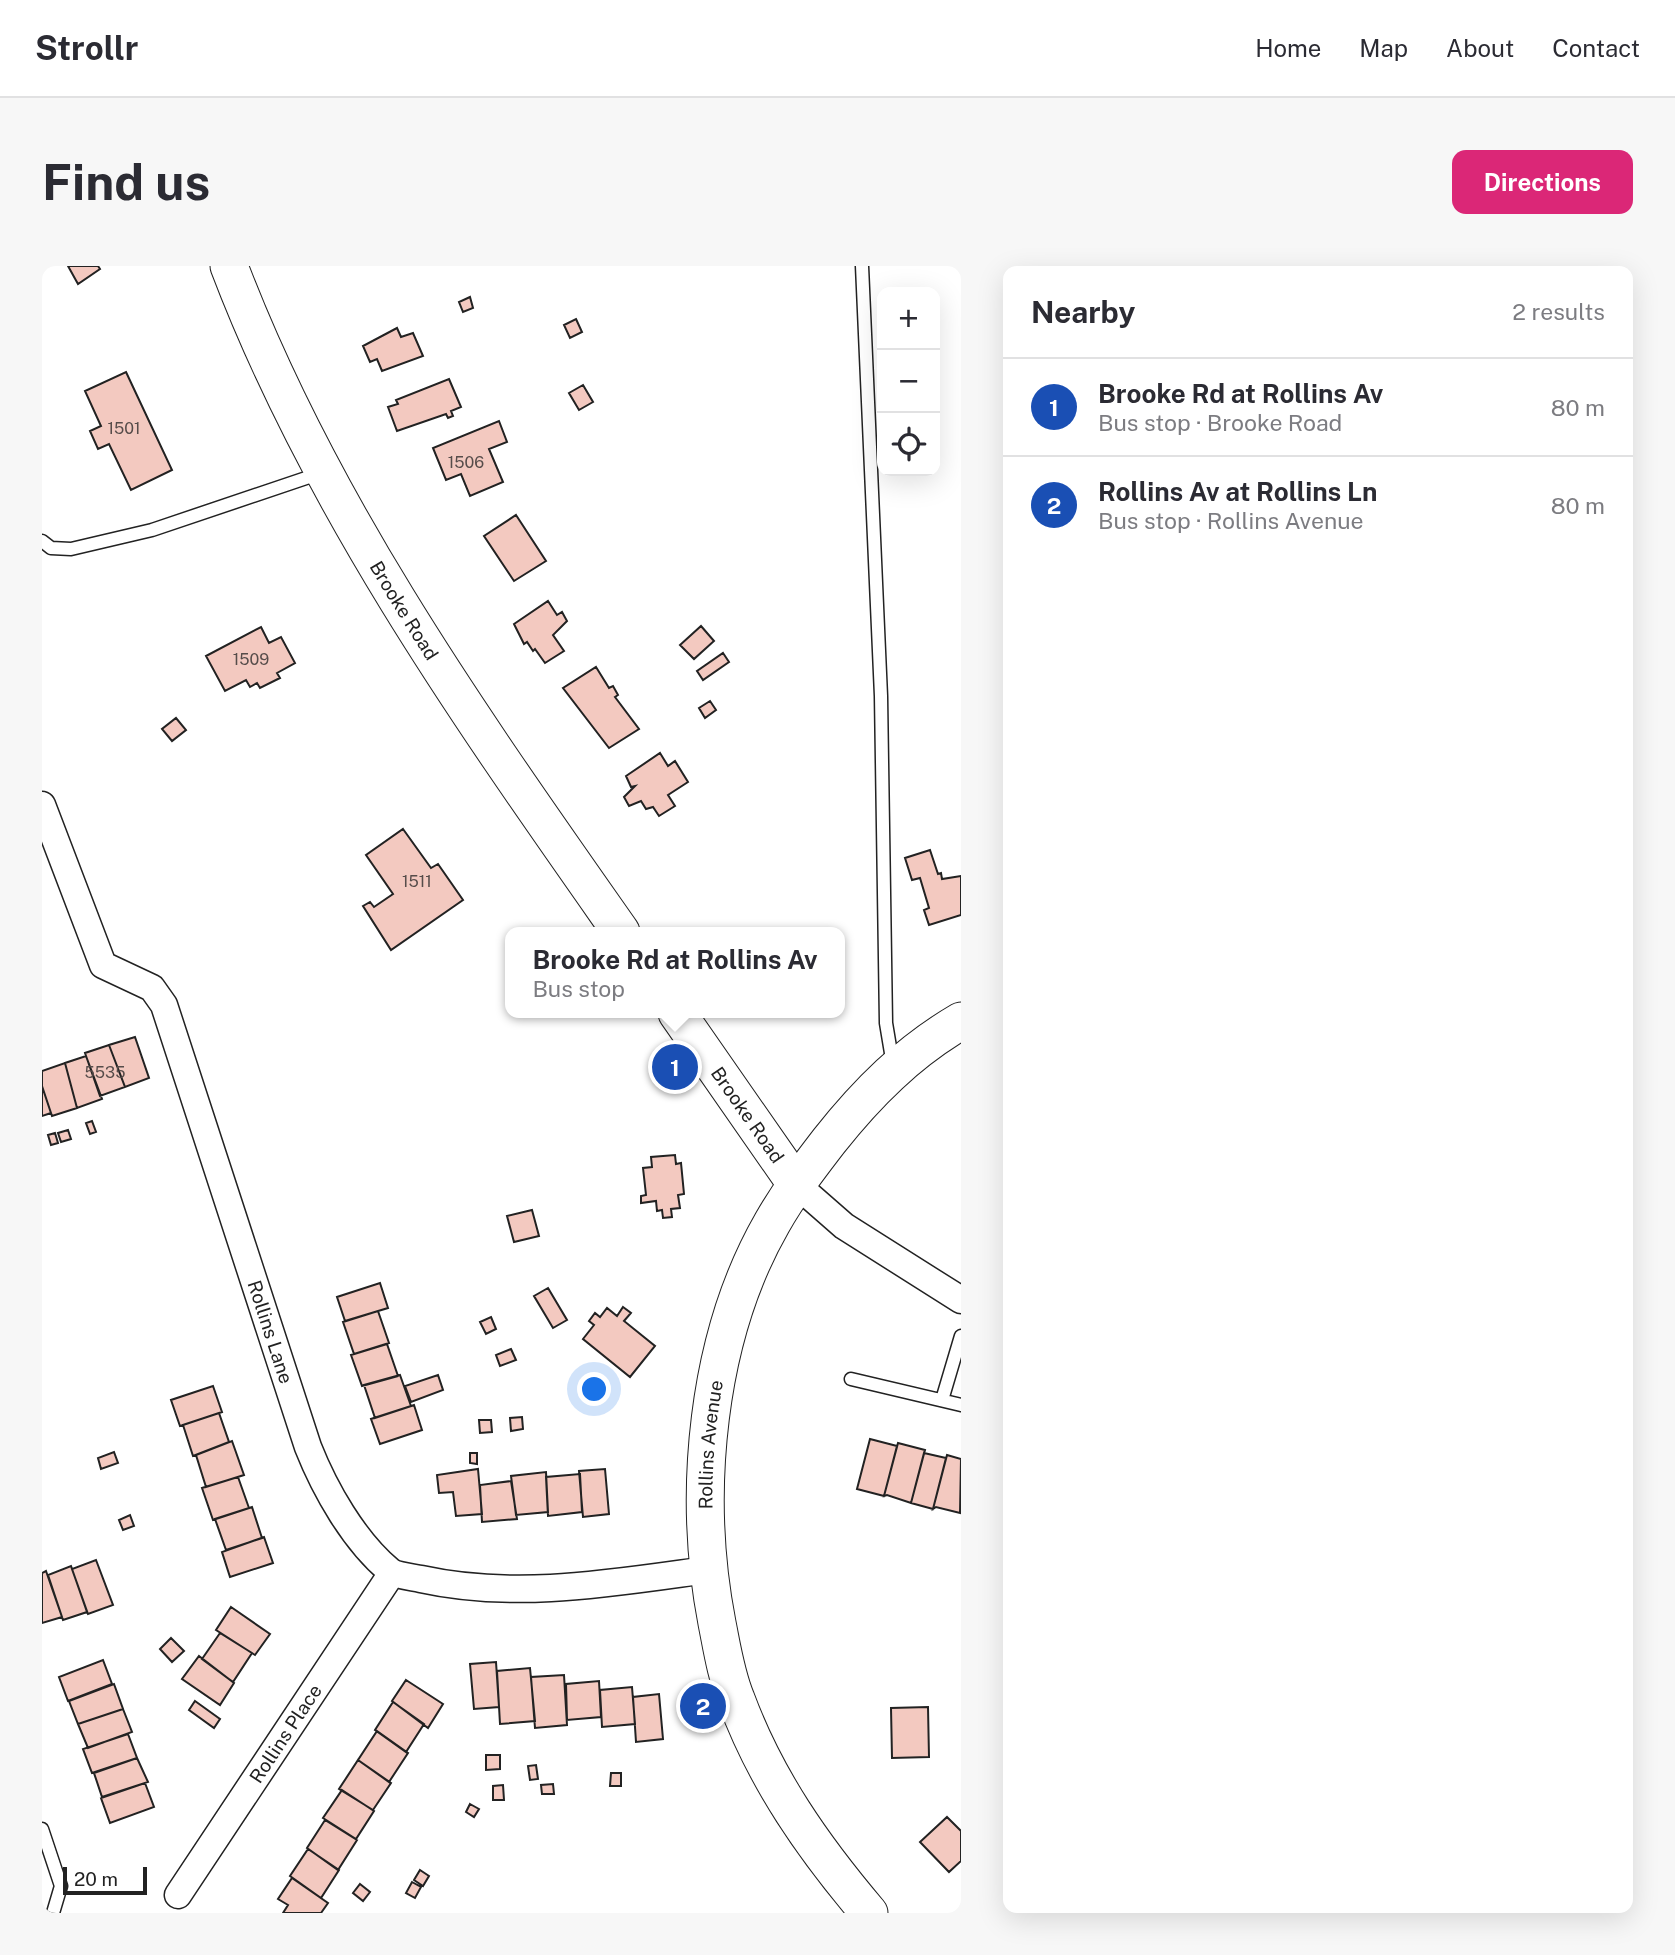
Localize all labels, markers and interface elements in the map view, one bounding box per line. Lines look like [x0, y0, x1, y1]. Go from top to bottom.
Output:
text: Strollr [35, 29, 138, 67]
text: Home [1255, 34, 1321, 62]
text: Map [1359, 34, 1408, 62]
text: About [1446, 34, 1514, 62]
text: Contact [1552, 34, 1640, 62]
button: Directions [1452, 150, 1633, 214]
text: Find us [42, 153, 210, 211]
map controls [877, 287, 940, 476]
button: + [877, 287, 940, 350]
text: Nearby [1031, 294, 1135, 330]
text: 2 results [1512, 298, 1605, 325]
button: − [877, 350, 940, 413]
text: Brooke Rd at Rollins Av [1098, 378, 1383, 409]
text: 1 [1049, 394, 1059, 421]
text: 80 m [1551, 394, 1605, 421]
text: Bus stop · Brooke Road [1098, 409, 1342, 436]
button: locate [877, 413, 940, 476]
house number: 1501 [107, 419, 141, 438]
house number: 1506 [448, 453, 484, 472]
text: Rollins Av at Rollins Ln [1098, 476, 1377, 507]
text: 2 [1047, 492, 1061, 519]
text: 80 m [1551, 492, 1605, 519]
text: Bus stop · Rollins Avenue [1098, 507, 1364, 534]
street label: Brooke Road [365, 557, 443, 664]
house number: 1509 [233, 650, 269, 669]
house number: 1511 [402, 872, 432, 891]
popup [505, 927, 845, 1018]
text: Brooke Rd at Rollins Av [532, 944, 818, 975]
text: Bus stop [532, 975, 625, 1002]
pin: 1 [652, 1041, 698, 1093]
house number: 5535 [85, 1063, 125, 1082]
street label: Brooke Road [707, 1063, 789, 1167]
street label: Rollins Lane [243, 1278, 298, 1386]
your location [577, 1372, 611, 1406]
street label: Rollins Avenue [694, 1378, 727, 1509]
street label: Rollins Place [245, 1680, 326, 1787]
pin: 2 [680, 1680, 726, 1732]
scale bar [63, 1864, 147, 1896]
text: 20 m [74, 1868, 118, 1890]

